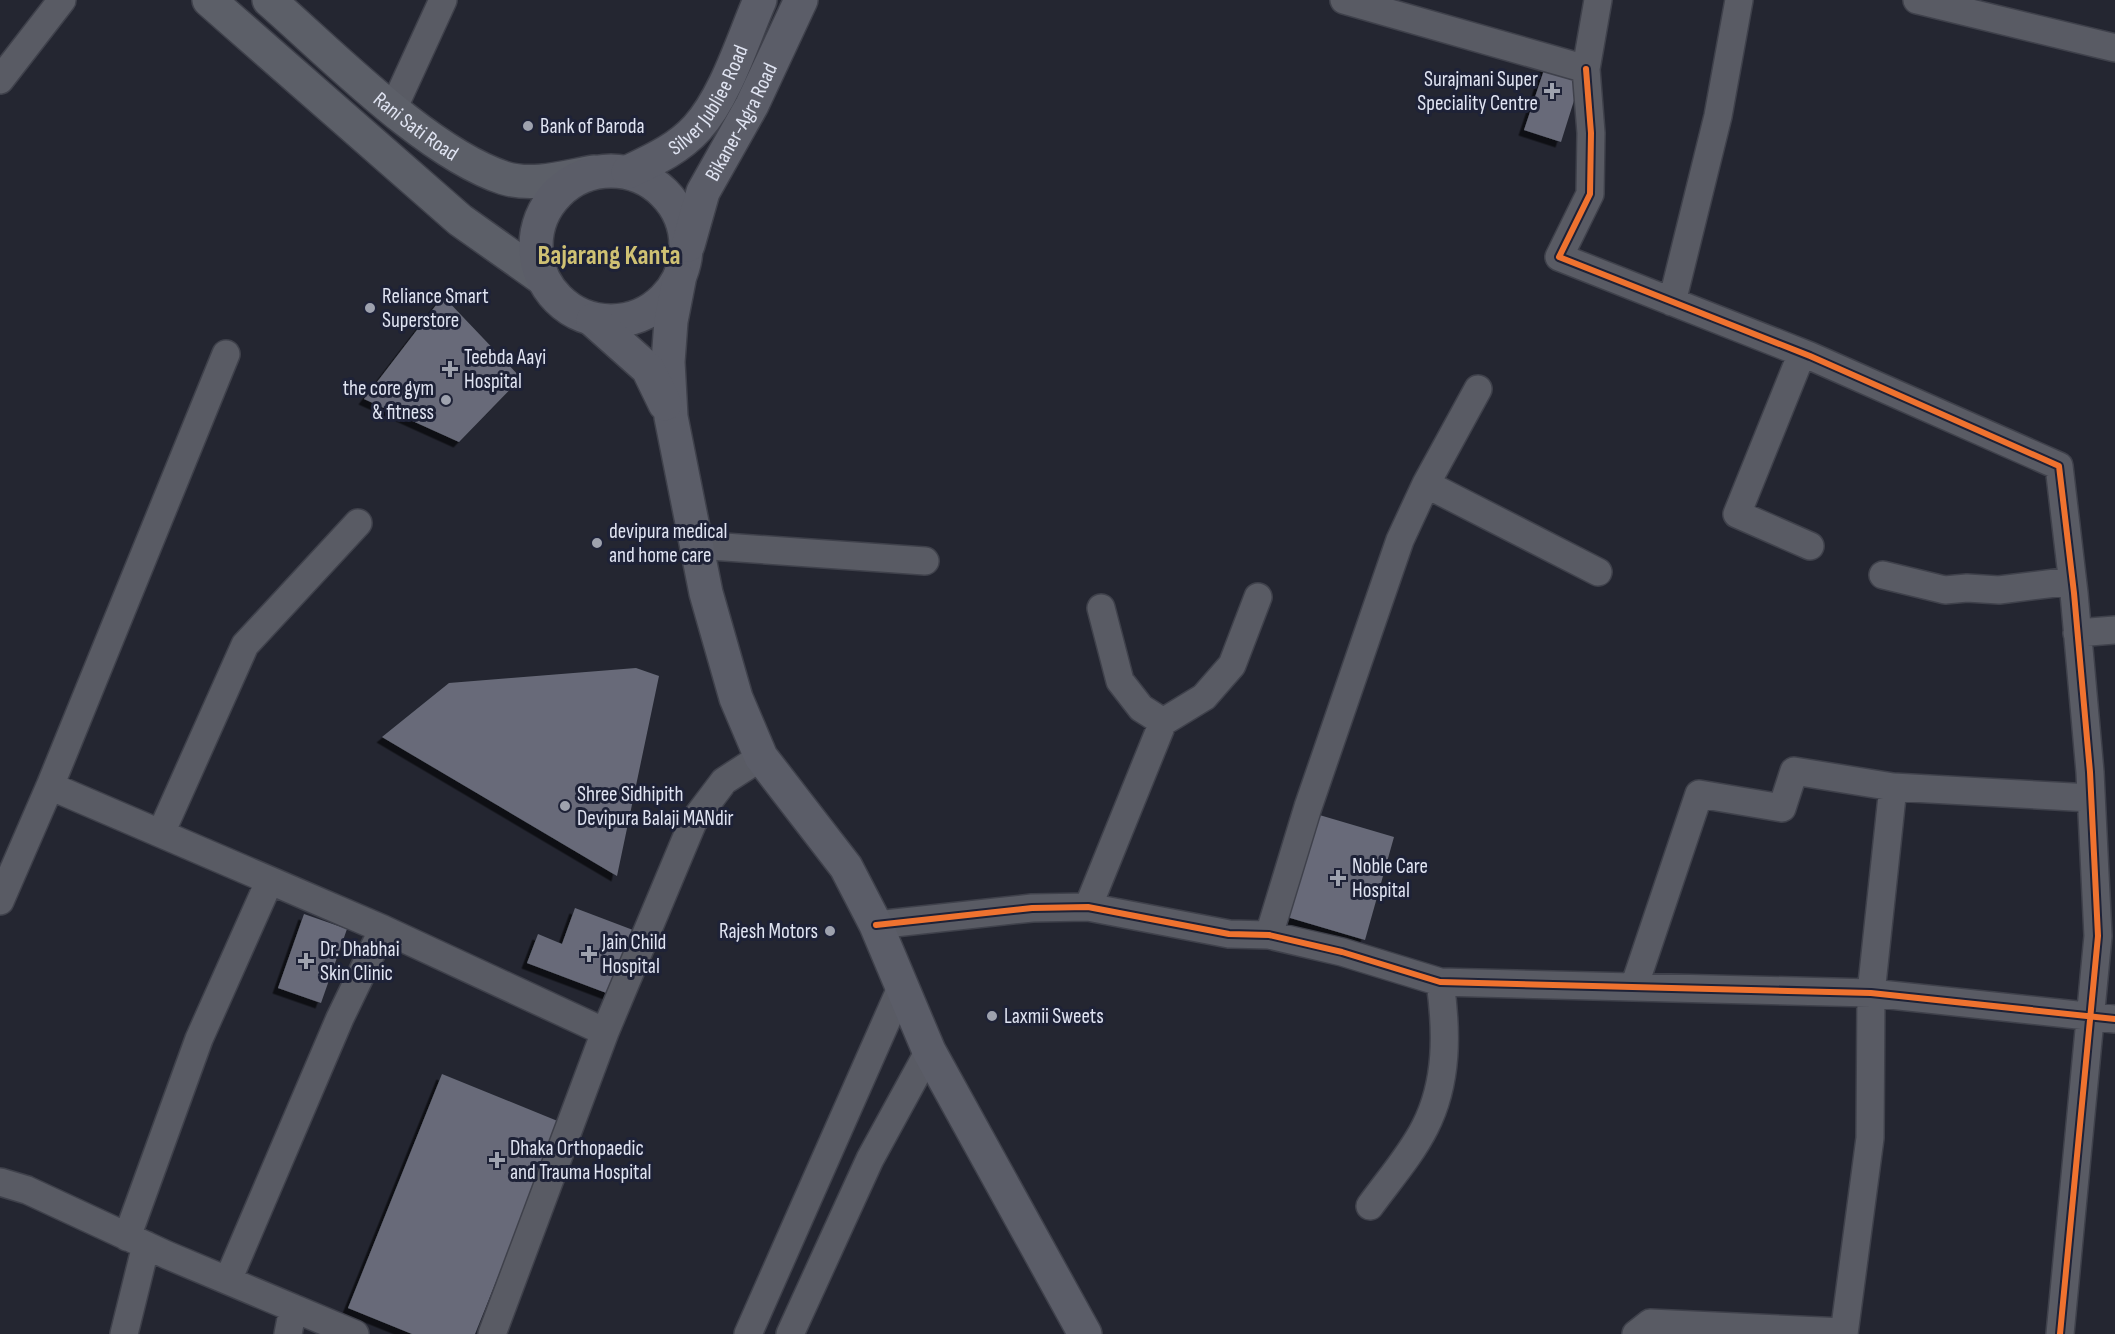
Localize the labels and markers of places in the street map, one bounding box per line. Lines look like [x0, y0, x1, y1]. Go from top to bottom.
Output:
place label: Surajmani Super Speciality Centre [1417, 67, 1538, 116]
marker: Surajmani Super Speciality Centre [1543, 82, 1561, 100]
place label: Bank of Baroda [540, 114, 645, 139]
marker: Bank of Baroda [521, 119, 535, 133]
place label: Reliance Smart Superstore [382, 284, 489, 333]
marker: Reliance Smart Superstore [363, 301, 377, 315]
place label: Teebda Aayi Hospital [464, 345, 546, 394]
marker: Teebda Aayi Hospital [441, 360, 459, 378]
place label: the core gym & fitness [343, 376, 434, 425]
marker: the core gym & fitness [439, 393, 453, 407]
place label: devipura medical and home care [609, 519, 727, 568]
marker: devipura medical and home care [590, 536, 604, 550]
place label: Shree Sidhipith Devipura Balaji MANdir [577, 782, 734, 831]
marker: Shree Sidhipith Devipura Balaji MANdir [558, 799, 572, 813]
place label: Noble Care Hospital [1352, 854, 1428, 903]
marker: Noble Care Hospital [1329, 869, 1347, 887]
place label: Rajesh Motors [719, 919, 818, 944]
marker: Rajesh Motors [823, 924, 837, 938]
place label: Jain Child Hospital [601, 930, 666, 979]
place label: Dr. Dhabhai Skin Clinic [320, 937, 400, 986]
marker: Jain Child Hospital [580, 945, 598, 963]
marker: Dr. Dhabhai Skin Clinic [297, 952, 315, 970]
place label: Laxmii Sweets [1004, 1004, 1104, 1029]
marker: Laxmii Sweets [985, 1009, 999, 1023]
place label: Dhaka Orthopaedic and Trauma Hospital [510, 1136, 651, 1185]
marker: Dhaka Orthopaedic and Trauma Hospital [488, 1151, 506, 1169]

